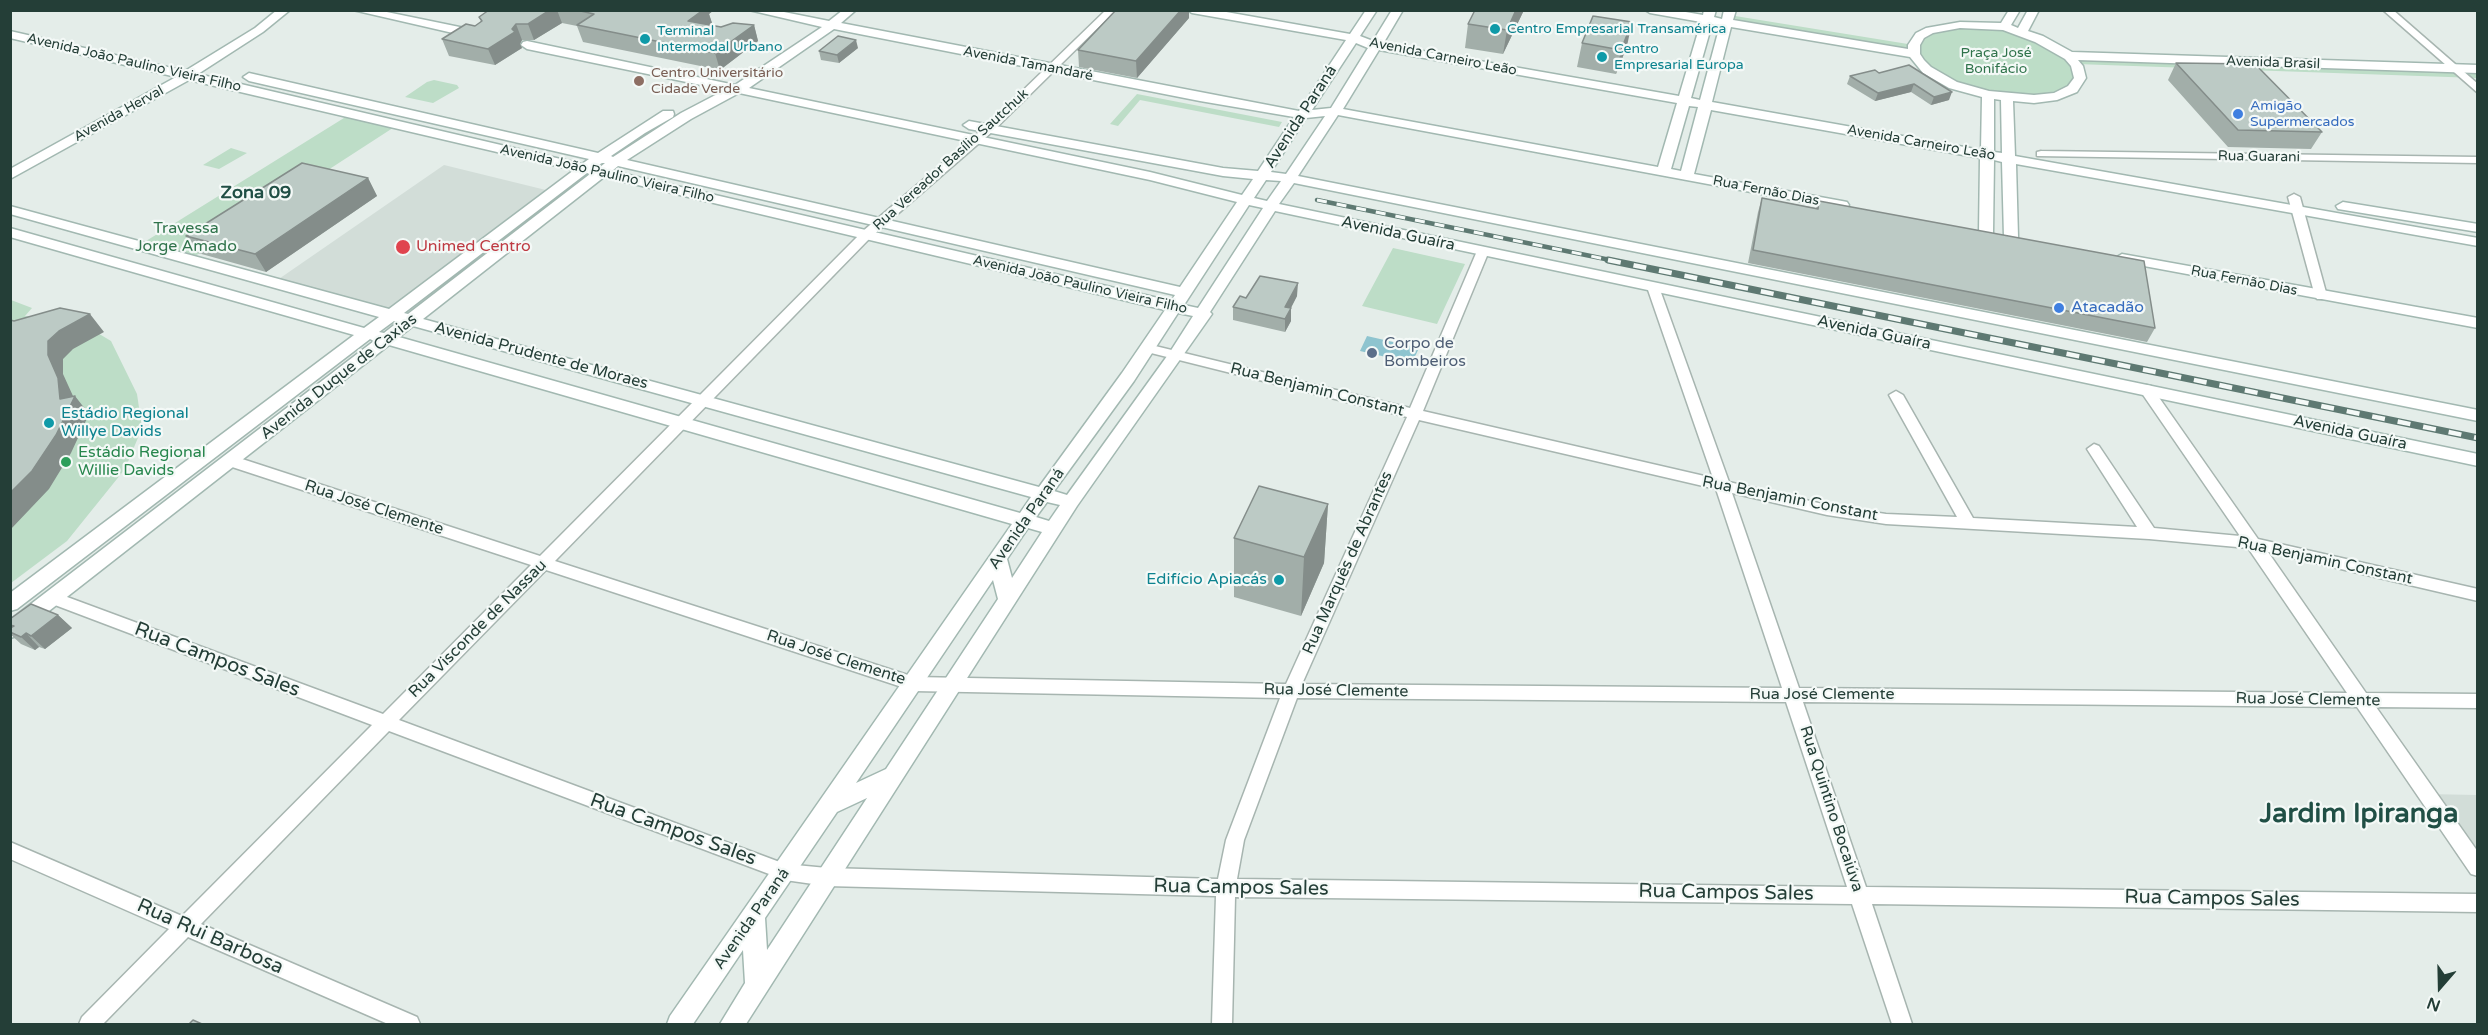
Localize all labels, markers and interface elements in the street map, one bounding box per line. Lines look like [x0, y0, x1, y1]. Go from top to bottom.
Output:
place label: Centro Empresarial Transamérica [1507, 21, 1726, 37]
marker: Centro Empresarial Transamérica [1488, 22, 1502, 36]
place label: Terminal Intermodal Urbano [657, 23, 782, 56]
street label: Avenida João Paulino Vieira Filho [25, 30, 243, 96]
marker: Terminal Intermodal Urbano [638, 32, 652, 46]
street label: Avenida Carneiro Leão [1368, 34, 1518, 80]
place label: Centro Empresarial Europa [1614, 41, 1744, 74]
street label: Avenida Tamandaré [962, 43, 1094, 85]
park label: Praça José Bonifácio [1960, 45, 2032, 78]
marker: Centro Empresarial Europa [1595, 50, 1609, 64]
street label: Avenida Brasil [2226, 53, 2320, 73]
street label: Avenida Paraná [1261, 62, 1341, 172]
place label: Centro Universitário Cidade Verde [651, 65, 783, 98]
marker: Centro Universitário Cidade Verde [632, 74, 646, 88]
street label: Avenida Herval [71, 82, 167, 146]
street label: Rua Vereador Basílio Sautchuk [870, 86, 1032, 234]
place label: Amigão Supermercados [2250, 98, 2354, 130]
marker: Amigão Supermercados [2231, 107, 2245, 121]
street label: Avenida Carneiro Leão [1846, 122, 1996, 164]
street label: Avenida João Paulino Vieira Filho [498, 141, 716, 207]
street label: Rua Guarani [2218, 148, 2300, 166]
street label: Rua Fernão Dias [1711, 172, 1821, 210]
district label: Zona 09 [221, 182, 291, 204]
street label: Avenida Guaíra [1339, 213, 1457, 255]
park label: Travessa Jorge Amado [135, 219, 237, 257]
place label: Unimed Centro [416, 237, 531, 257]
marker: Unimed Centro [394, 238, 412, 256]
street label: Avenida João Paulino Vieira Filho [971, 252, 1189, 318]
street label: Rua Fernão Dias [2189, 262, 2299, 300]
place label: Atacadão [2071, 298, 2144, 318]
marker: Atacadão [2052, 301, 2066, 315]
street label: Avenida Duque de Caxias [257, 310, 421, 444]
street label: Avenida Guaíra [1815, 312, 1933, 354]
street label: Avenida Prudente de Moraes [432, 318, 650, 394]
place label: Corpo de Bombeiros [1384, 334, 1466, 372]
marker: Corpo de Bombeiros [1365, 346, 1379, 360]
street label: Rua Benjamin Constant [1228, 359, 1406, 421]
place label: Estádio Regional Willye Davids [61, 404, 189, 442]
street label: Avenida Guaíra [2291, 412, 2409, 454]
marker: Estádio Regional Willye Davids [42, 416, 56, 430]
place label: Estádio Regional Willie Davids [78, 443, 206, 481]
marker: Estádio Regional Willie Davids [59, 455, 73, 469]
street label: Avenida Paraná [985, 465, 1069, 573]
street label: Rua Marquês de Abrantes [1299, 469, 1397, 657]
street label: Rua Benjamin Constant [1701, 473, 1879, 525]
street label: Rua José Clemente [302, 476, 446, 540]
street label: Rua Benjamin Constant [2236, 533, 2414, 589]
street label: Rua Visconde de Nassau [405, 556, 551, 702]
place label: Edifício Apiacás [1146, 570, 1267, 590]
marker: Edifício Apiacás [1272, 573, 1286, 587]
street label: Rua Campos Sales [131, 617, 303, 703]
street label: Rua José Clemente [764, 626, 908, 690]
street label: Rua José Clemente [1263, 680, 1409, 702]
street label: Rua José Clemente [1750, 685, 1894, 705]
street label: Rua José Clemente [2235, 689, 2381, 711]
street label: Rua Quintino Bocaiúva [1795, 724, 1867, 894]
street label: Rua Campos Sales [586, 789, 760, 871]
district label: Jardim Ipiranga [2260, 799, 2458, 831]
street label: Avenida Paraná [710, 865, 794, 973]
street label: Rua Campos Sales [1153, 874, 1329, 902]
street label: Rua Campos Sales [1638, 879, 1814, 907]
street label: Rua Campos Sales [2124, 885, 2300, 913]
street label: Rua Rui Barbosa [133, 894, 287, 980]
north arrow [2410, 957, 2470, 1017]
text: N [2424, 992, 2443, 1016]

